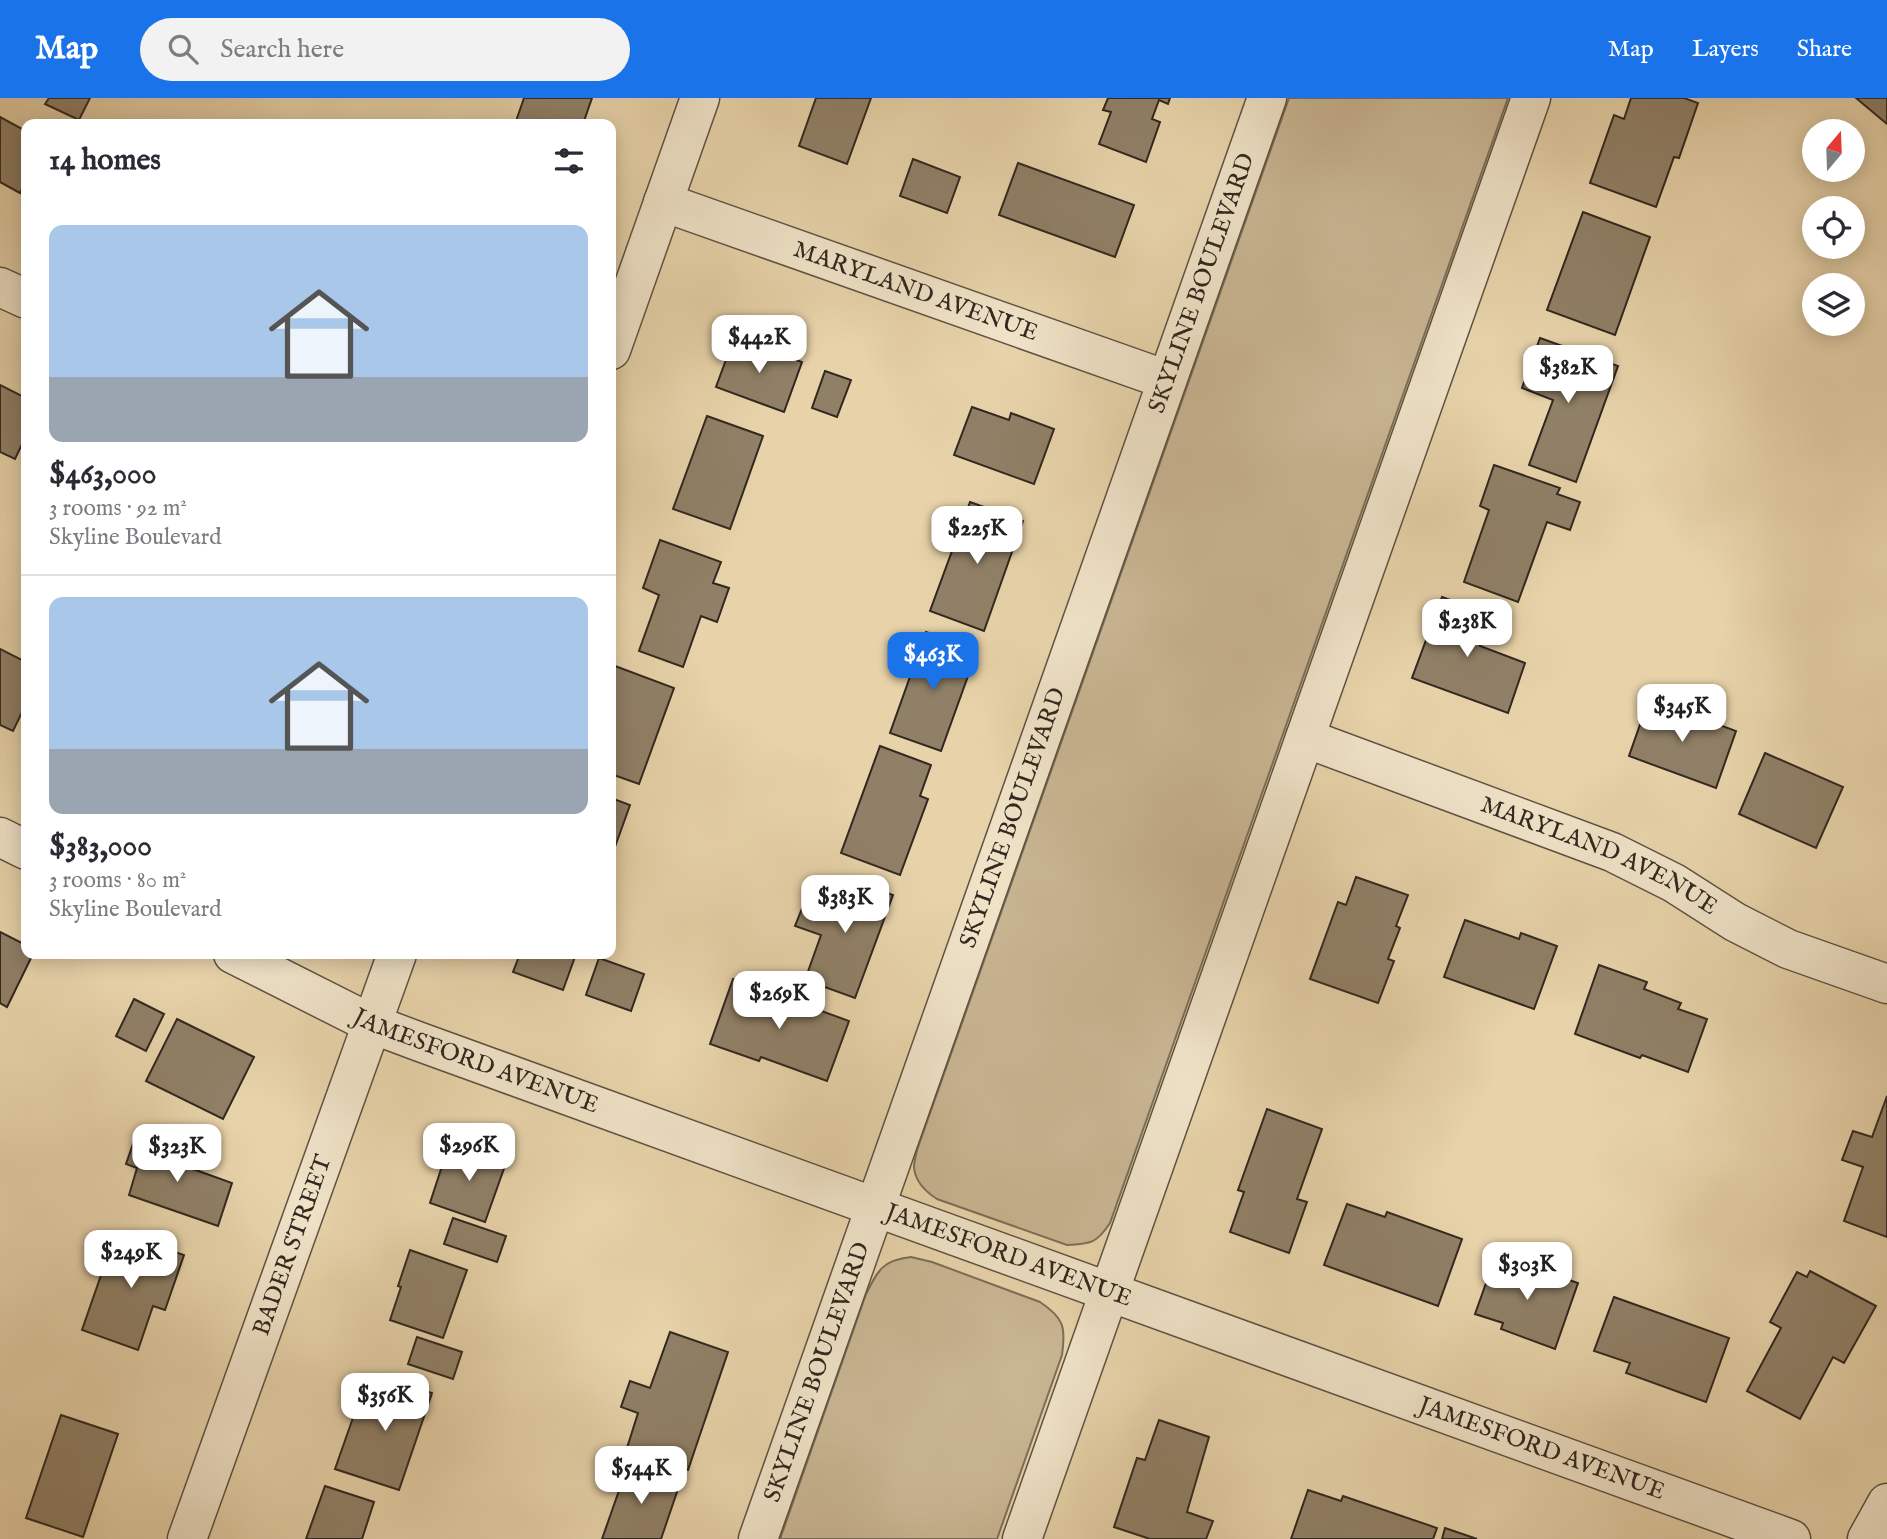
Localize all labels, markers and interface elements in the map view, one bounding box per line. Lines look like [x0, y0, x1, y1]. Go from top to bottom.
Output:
search box [140, 18, 630, 81]
text: Map [35, 28, 98, 70]
icon: search [164, 30, 202, 68]
text: Search here [220, 33, 344, 66]
text: Map [1608, 34, 1654, 65]
text: Layers [1692, 34, 1759, 65]
text: Share [1797, 34, 1852, 65]
north arrow [1802, 119, 1866, 182]
map controls [1802, 119, 1865, 336]
text: 14 homes [49, 142, 161, 180]
icon: filters [550, 142, 588, 180]
street label: SKYLINE BOULEVARD [1141, 149, 1262, 417]
button: locate [1802, 196, 1865, 259]
street label: MARYLAND AVENUE [789, 234, 1042, 349]
icon: home [256, 271, 382, 397]
button: layers [1802, 273, 1865, 336]
pin: $442K [710, 316, 808, 375]
text: $442K [728, 323, 790, 352]
pin: $382K [1519, 345, 1617, 405]
text: $382K [1539, 353, 1597, 382]
text: $463,000 [49, 456, 156, 494]
text: 3 rooms · 92 m² [49, 494, 187, 523]
pin: $225K [928, 506, 1026, 566]
text: $225K [947, 514, 1007, 543]
text: Skyline Boulevard [49, 523, 221, 552]
pin: $238K [1418, 600, 1516, 659]
text: $238K [1438, 607, 1496, 636]
pin: $463K [884, 632, 982, 692]
text: $463K [904, 640, 962, 669]
icon: home [256, 643, 382, 769]
street label: SKYLINE BOULEVARD [953, 683, 1073, 952]
pin: $345K [1633, 684, 1731, 744]
text: $345K [1653, 692, 1711, 721]
street label: MARYLAND AVENUE [1476, 789, 1723, 922]
text: $383,000 [49, 828, 152, 866]
text: 3 rooms · 80 m² [49, 866, 186, 895]
pin: $383K [796, 876, 894, 935]
text: $383K [817, 883, 873, 912]
text: Skyline Boulevard [49, 895, 221, 924]
pin: $269K [730, 972, 828, 1031]
text: $269K [749, 979, 809, 1008]
street label: JAMESFORD AVENUE [345, 1000, 603, 1121]
pin: $323K [128, 1124, 226, 1184]
pin: $296K [420, 1124, 518, 1183]
text: $296K [439, 1131, 499, 1160]
text: $323K [148, 1132, 206, 1161]
street label: BADER STREET [246, 1150, 339, 1340]
street label: JAMESFORD AVENUE [878, 1196, 1136, 1314]
pin: $249K [82, 1230, 180, 1290]
text: $249K [100, 1238, 162, 1267]
street label: SKYLINE BOULEVARD [757, 1238, 877, 1506]
pin: $303K [1478, 1242, 1576, 1302]
text: $303K [1498, 1250, 1556, 1279]
pin: $356K [336, 1374, 434, 1433]
text: $356K [357, 1381, 413, 1410]
street label: JAMESFORD AVENUE [1411, 1389, 1669, 1507]
pin: $544K [592, 1446, 690, 1506]
text: $544K [611, 1454, 671, 1483]

